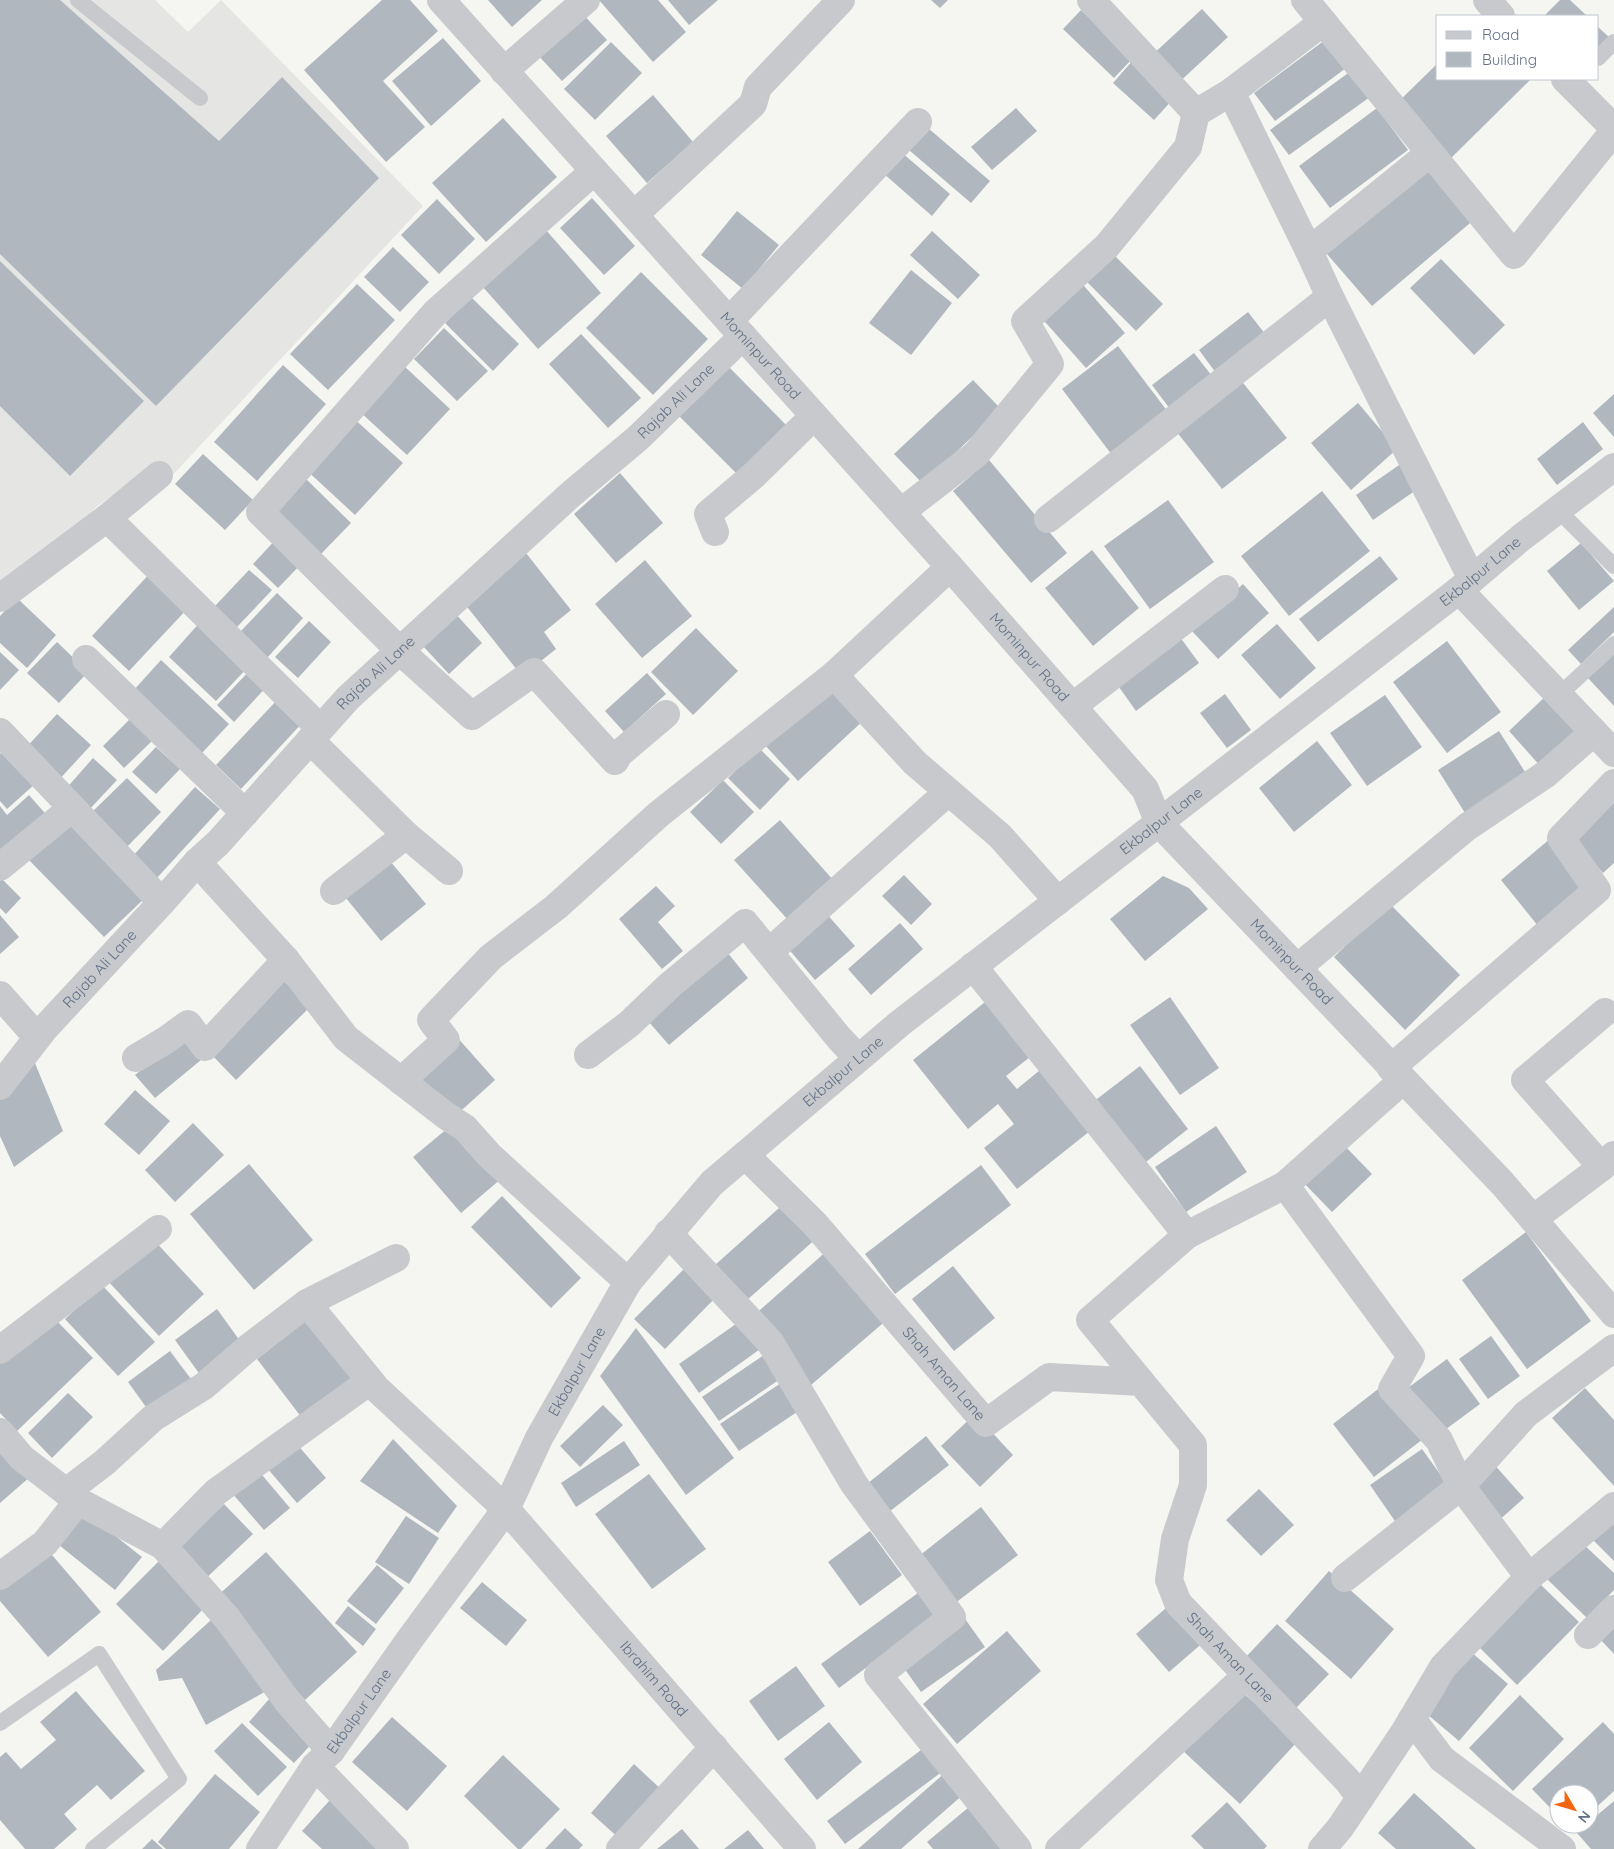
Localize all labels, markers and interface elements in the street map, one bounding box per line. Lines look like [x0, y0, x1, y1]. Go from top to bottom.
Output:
legend [1436, 15, 1599, 80]
text: Road [1482, 25, 1519, 44]
text: Building [1482, 50, 1537, 69]
street label: Mominpur Road [716, 307, 805, 403]
street label: Rajab Ali Lane [633, 359, 718, 443]
street label: Ekbalpur Lane [1436, 532, 1525, 610]
street label: Mominpur Road [986, 609, 1074, 705]
street label: Rajab Ali Lane [332, 632, 419, 713]
street label: Ekbalpur Lane [1116, 782, 1206, 859]
street label: Mominpur Road [1246, 914, 1337, 1009]
street label: Rajab Ali Lane [58, 925, 141, 1012]
street label: Ekbalpur Lane [799, 1032, 887, 1111]
street label: Ekbalpur Lane [543, 1323, 609, 1419]
street label: Shah Aman Lane [898, 1323, 990, 1425]
street label: Shah Aman Lane [1183, 1608, 1278, 1707]
street label: Ibrahim Road [616, 1637, 692, 1720]
street label: Ekbalpur Lane [322, 1665, 395, 1757]
north arrow [1549, 1784, 1599, 1834]
text: N [1574, 1807, 1595, 1827]

